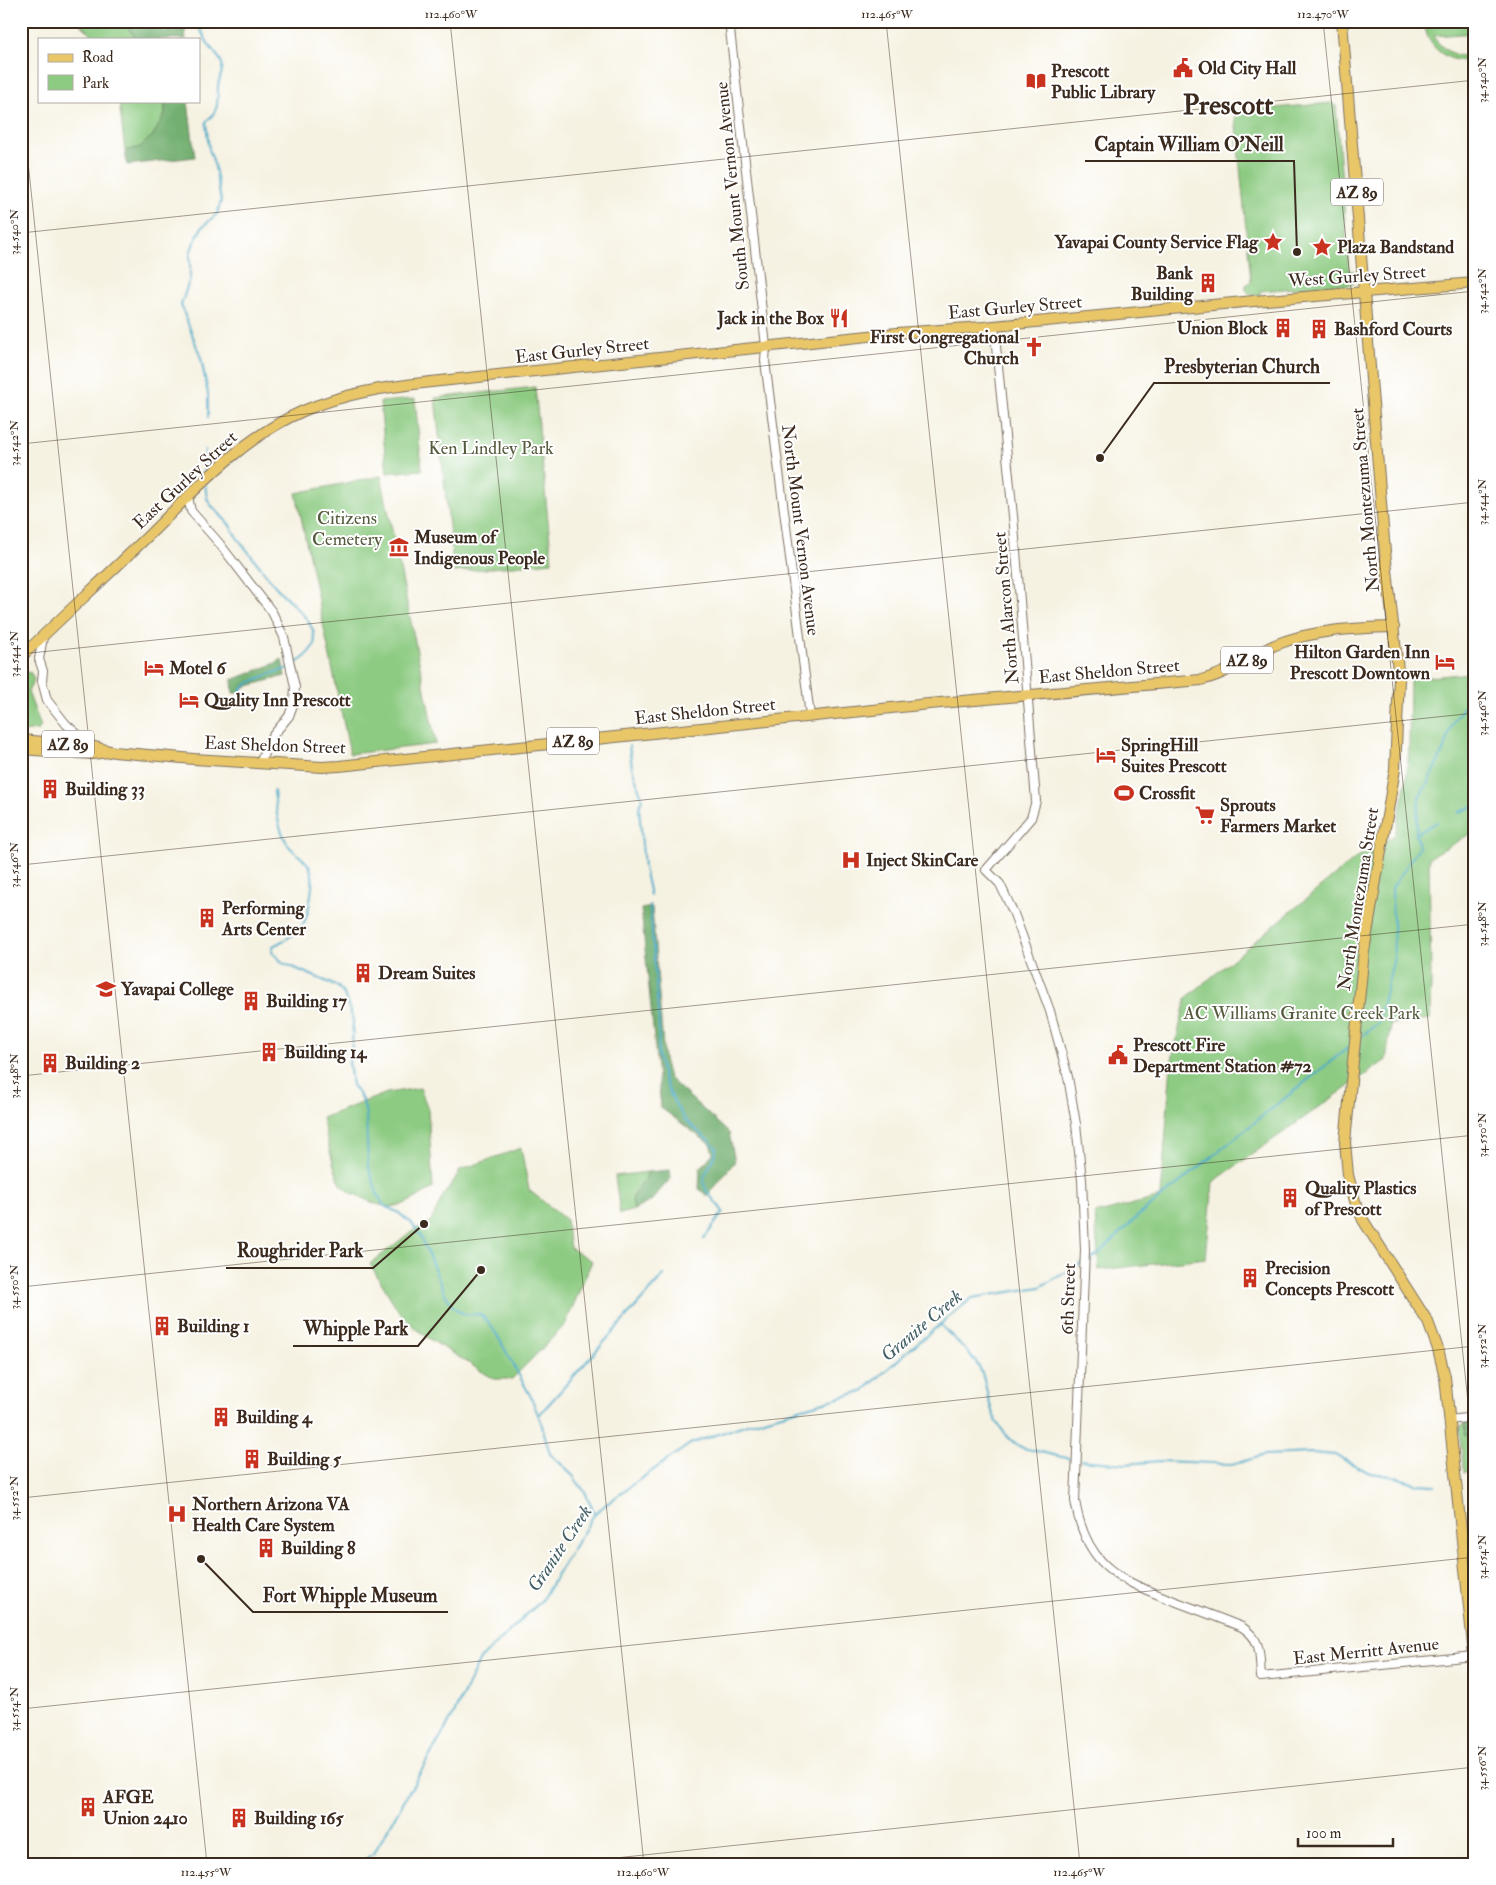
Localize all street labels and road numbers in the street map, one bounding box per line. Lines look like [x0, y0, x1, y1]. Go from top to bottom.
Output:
street label: South Mount Vernon Avenue [710, 80, 755, 291]
road number: AZ 89 [1331, 178, 1383, 206]
street label: West Gurley Street [1286, 260, 1427, 293]
street label: East Gurley Street [947, 290, 1083, 325]
street label: East Gurley Street [514, 332, 650, 369]
street label: North Montezuma Street [1346, 407, 1385, 593]
street label: North Mount Vernon Avenue [776, 423, 825, 637]
street label: East Gurley Street [128, 426, 242, 535]
street label: North Alarcon Street [988, 531, 1025, 685]
road number: AZ 89 [1221, 646, 1273, 674]
street label: East Sheldon Street [1037, 654, 1181, 689]
street label: East Sheldon Street [633, 693, 777, 730]
road number: AZ 89 [547, 728, 599, 754]
road number: AZ 89 [42, 731, 94, 758]
street label: East Sheldon Street [204, 732, 346, 759]
street label: North Montezuma Street [1333, 806, 1384, 992]
street label: 6th Street [1056, 1263, 1081, 1335]
street label: East Merritt Avenue [1292, 1632, 1441, 1671]

